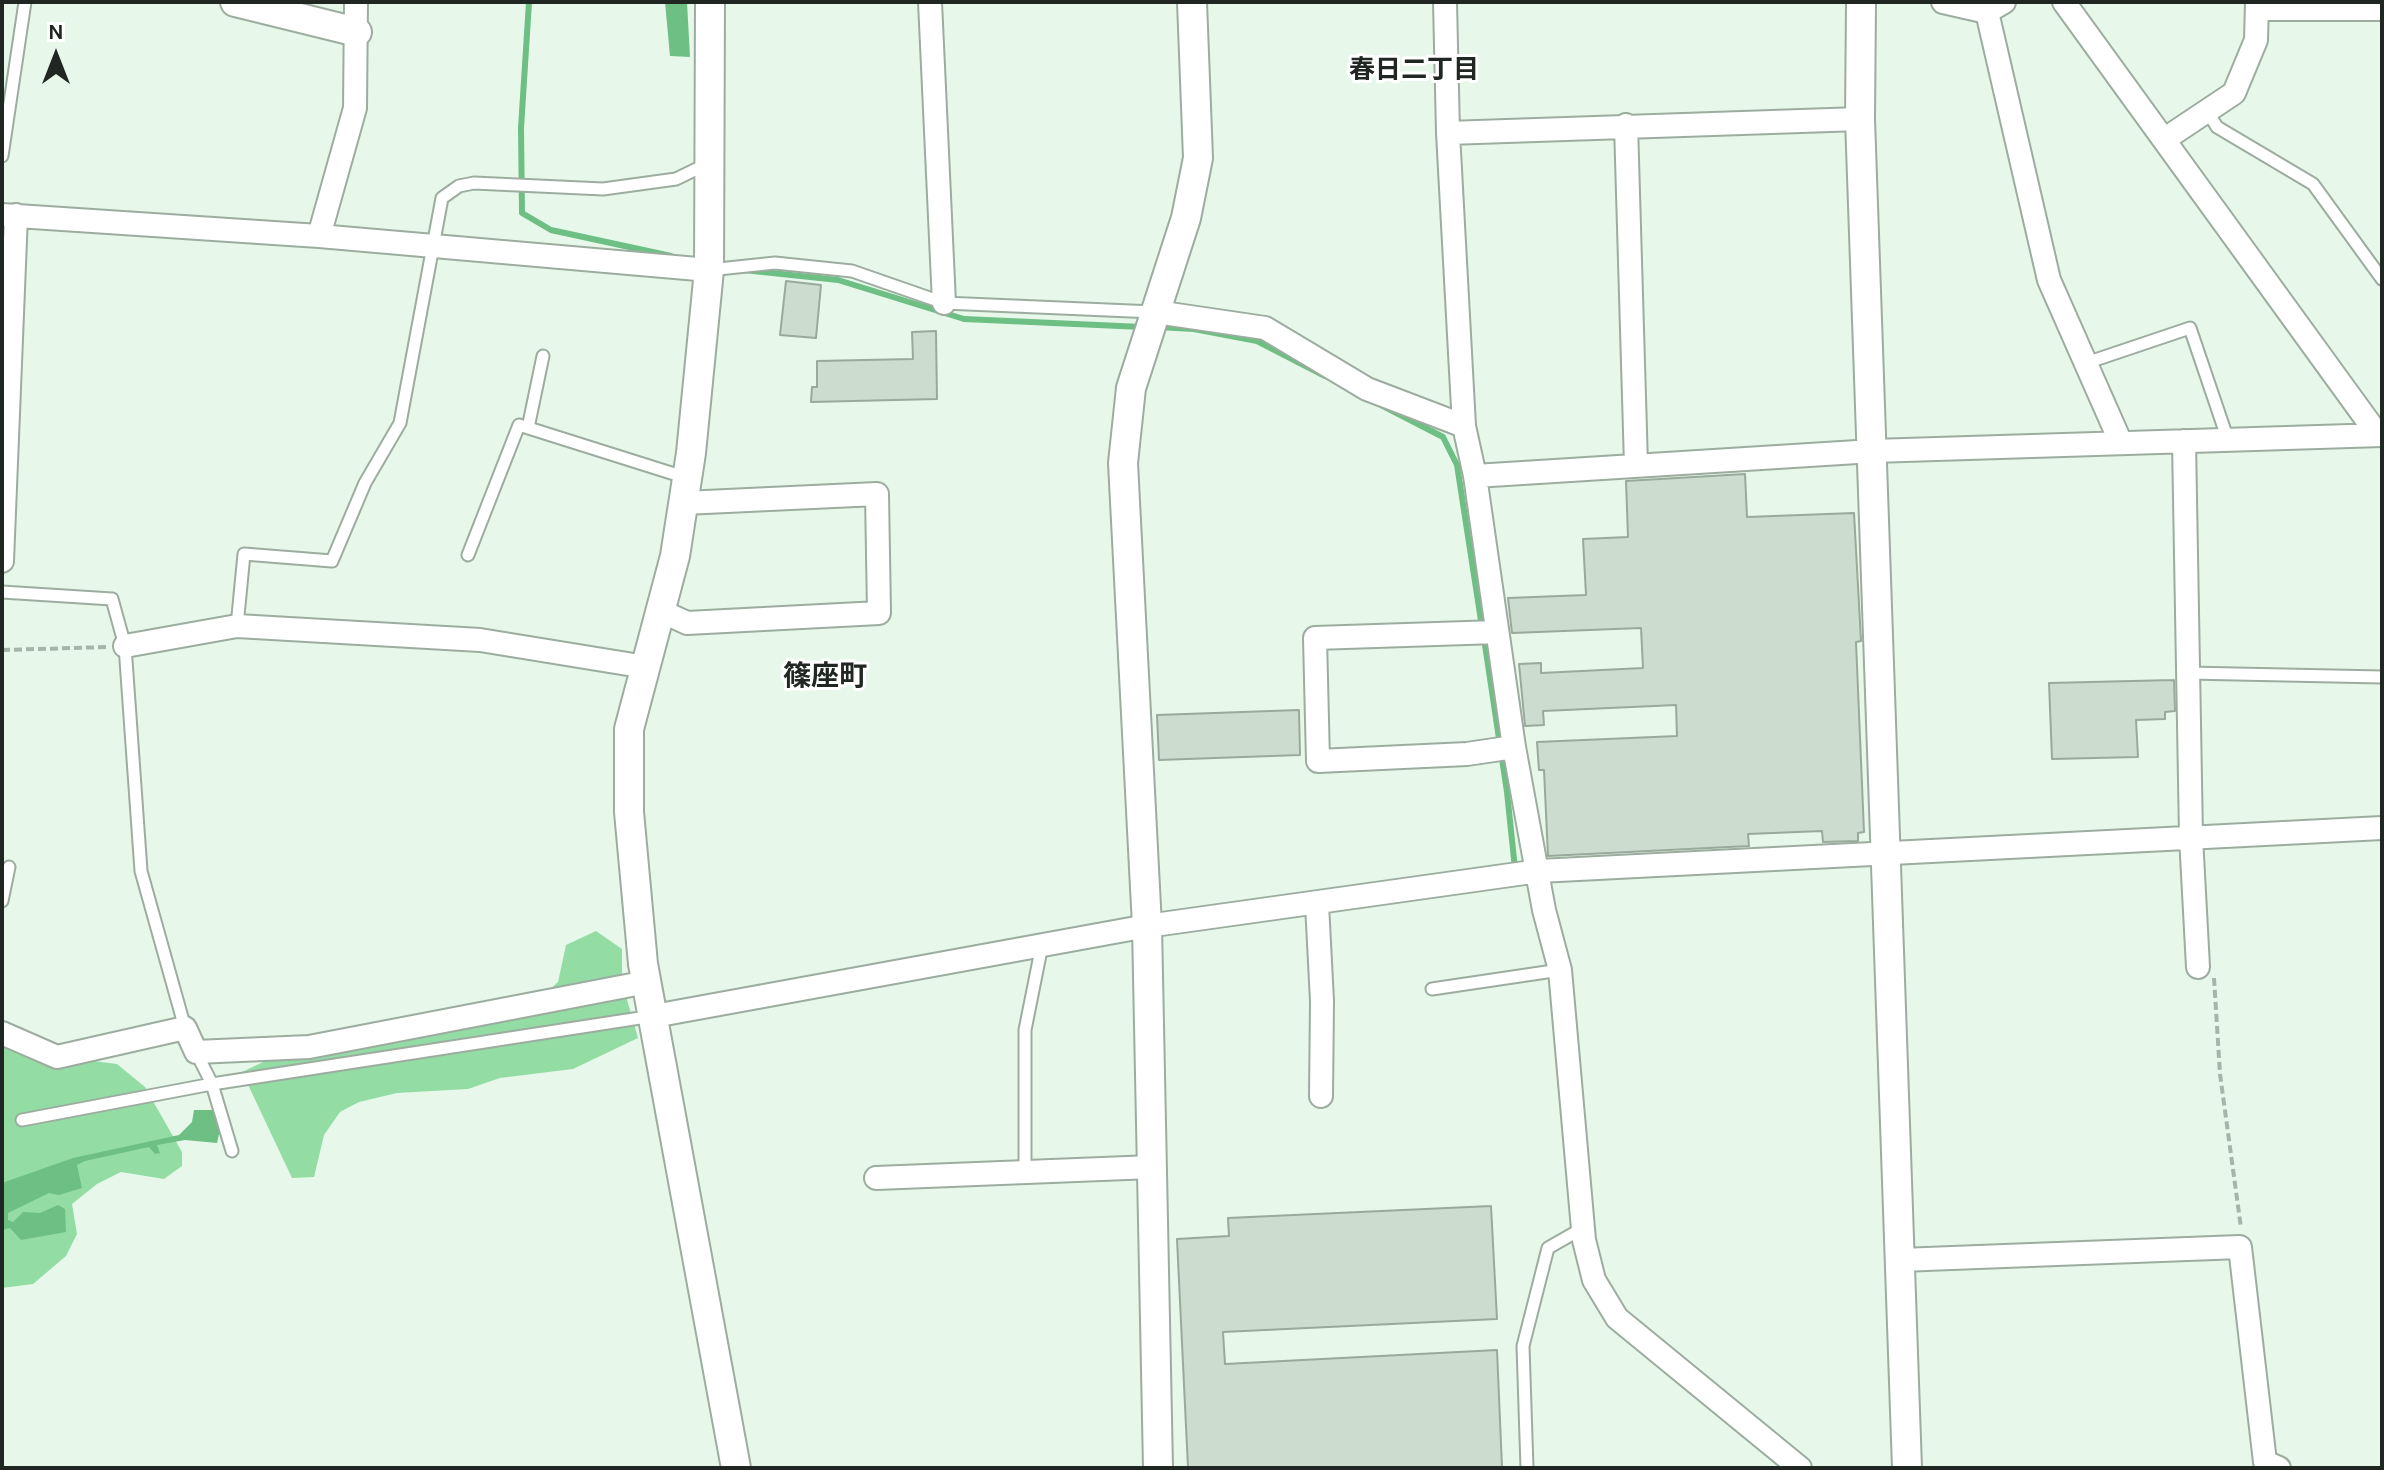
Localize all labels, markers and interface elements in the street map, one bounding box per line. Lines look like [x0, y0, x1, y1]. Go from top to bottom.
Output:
north arrow [16, 16, 96, 96]
text: N [48, 19, 64, 45]
district label: 春日二丁目 [1349, 55, 1479, 87]
district label: 篠座町 [783, 660, 867, 694]

